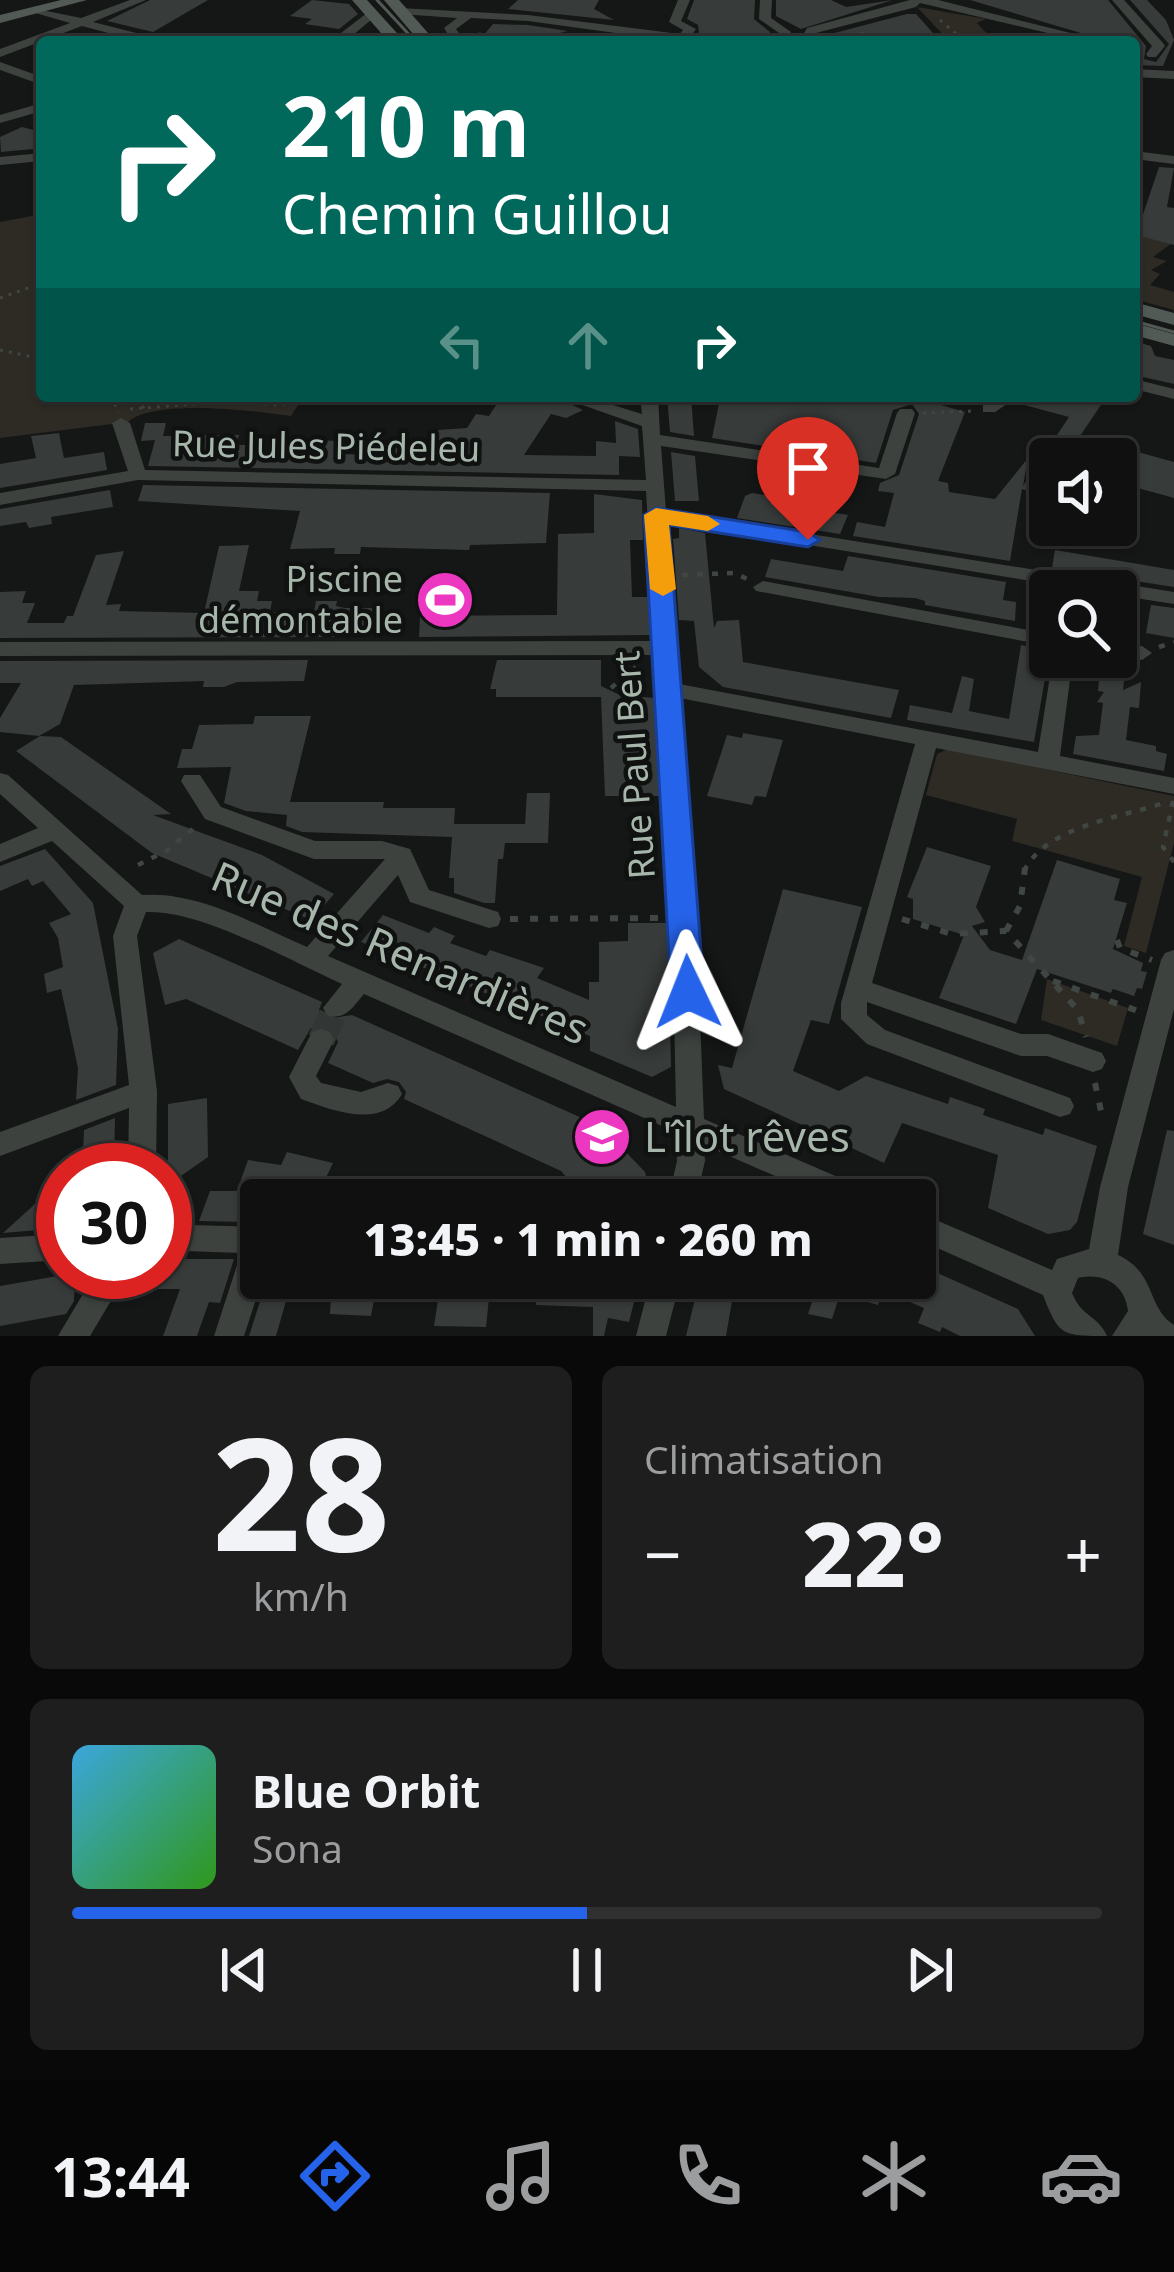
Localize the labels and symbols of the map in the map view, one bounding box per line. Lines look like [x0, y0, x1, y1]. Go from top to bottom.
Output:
pin [757, 417, 859, 540]
street label: Rue Jules Piédeleu [171, 418, 481, 473]
place label: Piscine démontable [198, 554, 403, 644]
sports icon: Piscine démontable [414, 569, 476, 631]
street label: Rue Paul Bert [601, 649, 666, 881]
street label: Rue des Renardières [204, 847, 598, 1057]
position arrow [625, 929, 751, 1055]
school or university icon: L'îlot rêves [571, 1106, 633, 1168]
place label: L'îlot rêves [644, 1107, 850, 1164]
speed limit sign: 30 [36, 1143, 192, 1299]

